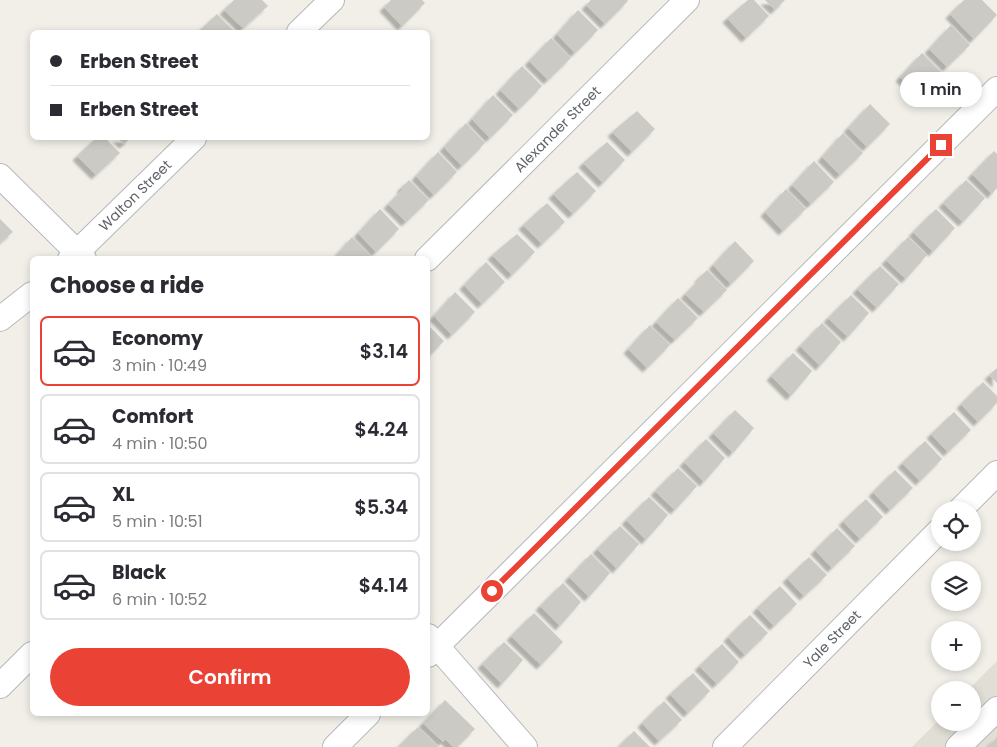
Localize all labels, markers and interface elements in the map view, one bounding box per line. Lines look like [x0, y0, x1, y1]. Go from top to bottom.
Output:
text: Erben Street [80, 48, 199, 75]
callout: 1 min [900, 72, 982, 108]
text: 1 min [920, 78, 962, 101]
street label: Alexander Street [510, 82, 605, 177]
text: Erben Street [80, 96, 199, 123]
route end [930, 134, 952, 156]
street label: Walton Street [94, 155, 176, 236]
text: Choose a ride [50, 270, 204, 301]
text: Economy [112, 325, 203, 352]
icon: car [52, 329, 97, 374]
text: $3.14 [360, 338, 408, 365]
text: 3 min · 10:49 [112, 354, 207, 377]
text: Comfort [112, 403, 194, 430]
icon: car [52, 407, 97, 452]
text: $4.24 [355, 416, 408, 443]
text: 4 min · 10:50 [112, 432, 208, 455]
text: XL [112, 481, 135, 508]
icon: car [52, 485, 97, 530]
text: $5.34 [354, 494, 408, 521]
map controls [931, 501, 981, 731]
button: locate [931, 501, 981, 551]
text: 5 min · 10:51 [112, 510, 203, 533]
text: Black [112, 559, 166, 586]
button: layers [931, 561, 981, 611]
icon: car [52, 563, 97, 608]
text: $4.14 [359, 572, 408, 599]
route start [481, 580, 503, 602]
text: 6 min · 10:52 [112, 588, 207, 611]
street label: Yale Street [799, 605, 865, 673]
button: + [931, 621, 981, 671]
button: Confirm [50, 648, 410, 706]
button: − [931, 681, 981, 731]

